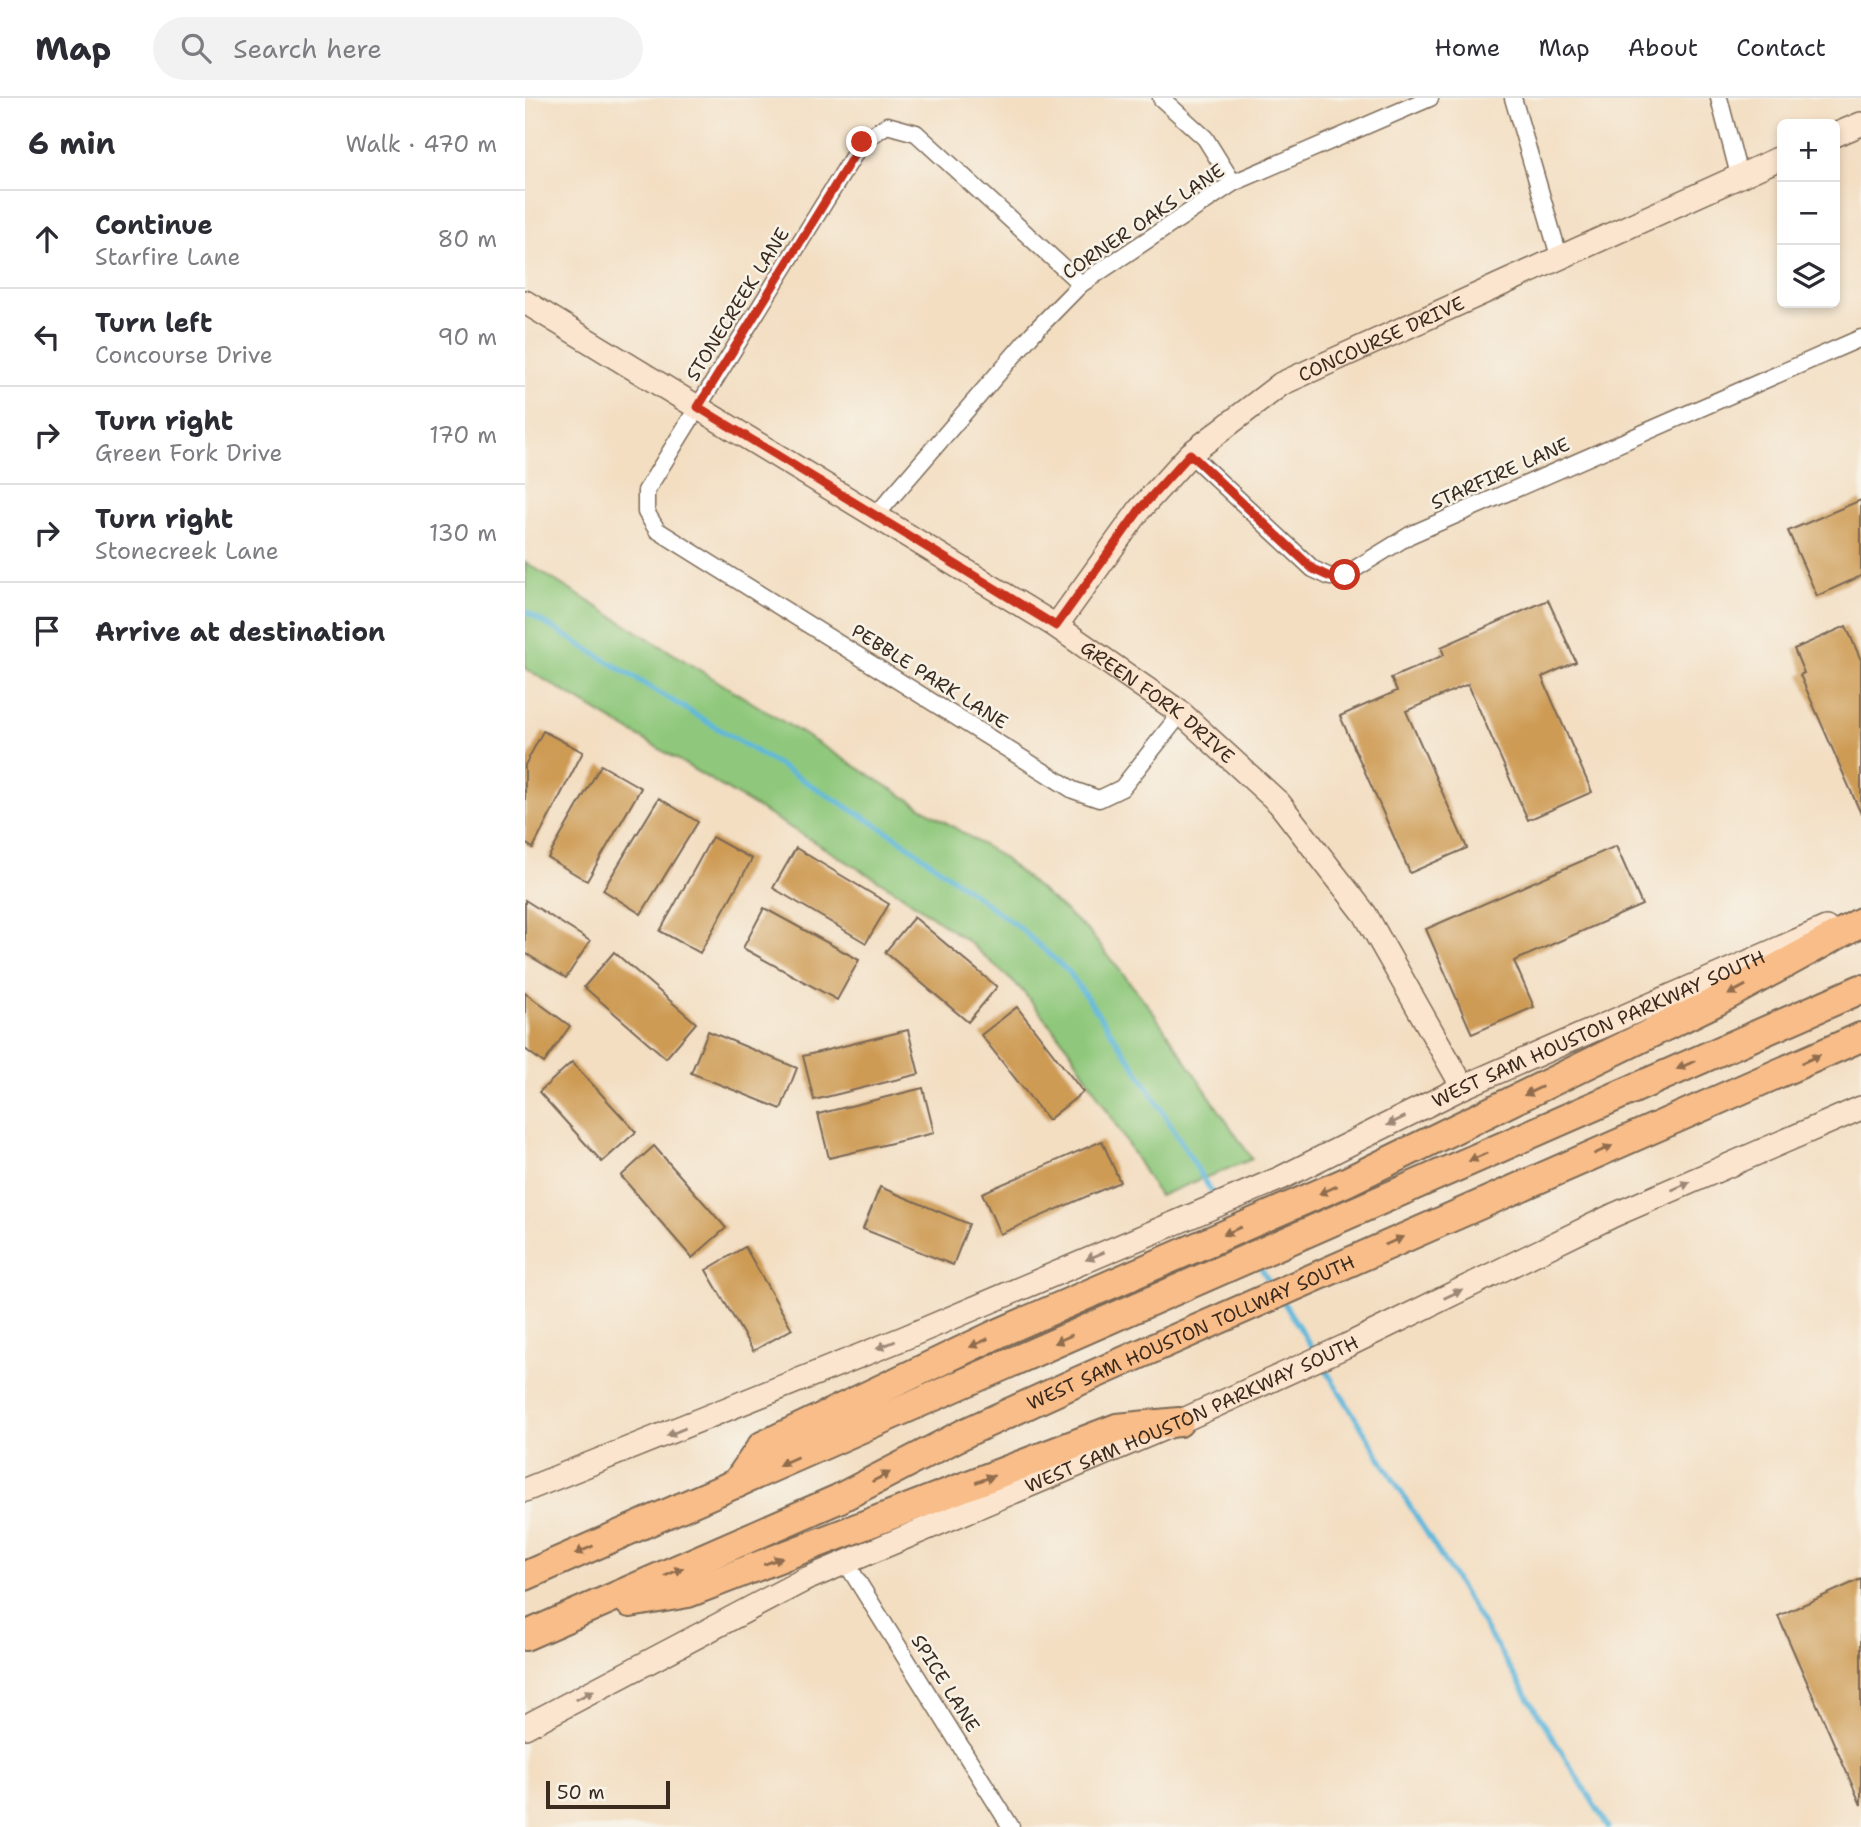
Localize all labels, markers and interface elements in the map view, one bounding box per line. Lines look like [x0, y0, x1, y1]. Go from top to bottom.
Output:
search box [153, 17, 643, 80]
text: Map [35, 26, 111, 71]
icon: search [177, 29, 215, 67]
text: Search here [233, 31, 382, 66]
text: Home [1434, 32, 1500, 64]
text: Map [1538, 32, 1590, 64]
text: About [1628, 32, 1698, 64]
text: Contact [1736, 32, 1826, 64]
map controls [1777, 119, 1840, 308]
button: + [1777, 119, 1840, 182]
text: 6 min [28, 123, 115, 164]
route end [846, 126, 877, 157]
text: Walk · 470 m [345, 129, 497, 159]
street label: CORNER OAKS LANE [1057, 158, 1229, 285]
button: − [1777, 182, 1840, 245]
text: Continue [95, 207, 213, 242]
icon: ahead [28, 220, 66, 258]
street label: STONECREEK LANE [680, 223, 795, 386]
text: 80 m [438, 224, 497, 254]
text: Starfire Lane [95, 242, 240, 272]
button: layers [1777, 245, 1840, 308]
street label: CONCOURSE DRIVE [1294, 291, 1468, 388]
text: Turn left [95, 305, 212, 340]
icon: left [28, 318, 66, 356]
text: 90 m [437, 322, 497, 352]
text: Concourse Drive [95, 340, 273, 370]
text: Turn right [95, 403, 233, 438]
icon: right [28, 416, 66, 454]
text: 170 m [429, 420, 497, 450]
street label: STARFIRE LANE [1427, 432, 1574, 515]
text: Green Fork Drive [95, 438, 283, 468]
text: Turn right [95, 501, 233, 536]
icon: right [28, 514, 66, 552]
text: 130 m [429, 518, 497, 548]
text: Stonecreek Lane [95, 536, 279, 566]
route start [1329, 559, 1360, 590]
icon: arrive [28, 612, 66, 650]
text: Arrive at destination [95, 614, 385, 649]
street label: PEBBLE PARK LANE [847, 618, 1013, 735]
street label: GREEN FORK DRIVE [1076, 635, 1240, 769]
street label: WEST SAM HOUSTON PARKWAY SOUTH [1428, 944, 1769, 1114]
one-way arrow [1727, 985, 1747, 996]
one-way arrow [1801, 1053, 1821, 1065]
one-way arrow [1676, 1060, 1697, 1071]
one-way arrow [1523, 1085, 1543, 1097]
one-way arrow [1386, 1115, 1406, 1126]
one-way arrow [1593, 1144, 1613, 1156]
one-way arrow [1468, 1151, 1488, 1163]
one-way arrow [1671, 1180, 1691, 1192]
one-way arrow [1318, 1184, 1338, 1196]
one-way arrow [1221, 1226, 1242, 1237]
one-way arrow [1384, 1236, 1405, 1247]
street label: WEST SAM HOUSTON TOLLWAY SOUTH [1023, 1249, 1359, 1416]
one-way arrow [1085, 1250, 1105, 1262]
one-way arrow [1443, 1288, 1463, 1300]
street label: WEST SAM HOUSTON PARKWAY SOUTH [1021, 1330, 1363, 1499]
one-way arrow [1053, 1334, 1074, 1345]
one-way arrow [969, 1337, 989, 1348]
one-way arrow [876, 1339, 896, 1351]
one-way arrow [665, 1427, 686, 1438]
one-way arrow [778, 1455, 798, 1467]
one-way arrow [871, 1472, 891, 1484]
one-way arrow [974, 1474, 995, 1485]
one-way arrow [573, 1545, 594, 1556]
one-way arrow [762, 1556, 783, 1567]
one-way arrow [664, 1566, 684, 1578]
street label: SPICE LANE [906, 1630, 986, 1737]
one-way arrow [575, 1689, 595, 1701]
scale bar [546, 1778, 670, 1810]
text: 50 m [557, 1780, 605, 1805]

